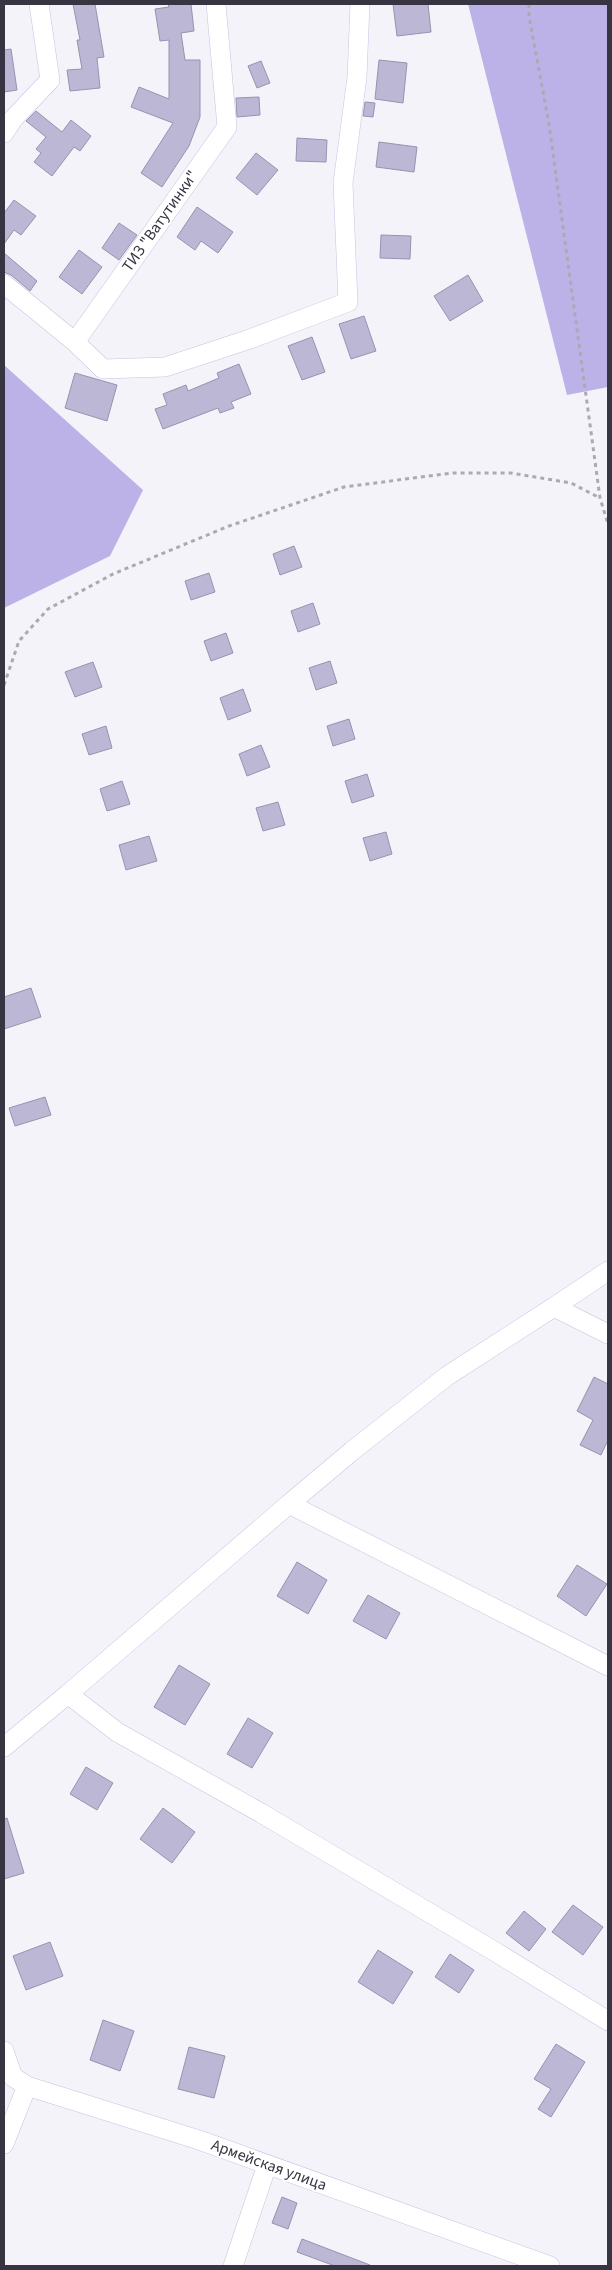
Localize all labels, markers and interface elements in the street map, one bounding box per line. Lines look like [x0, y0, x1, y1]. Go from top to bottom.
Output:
street label: ТИЗ "Ватутинки" [117, 166, 203, 276]
street label: Армейская улица [208, 2134, 330, 2196]

